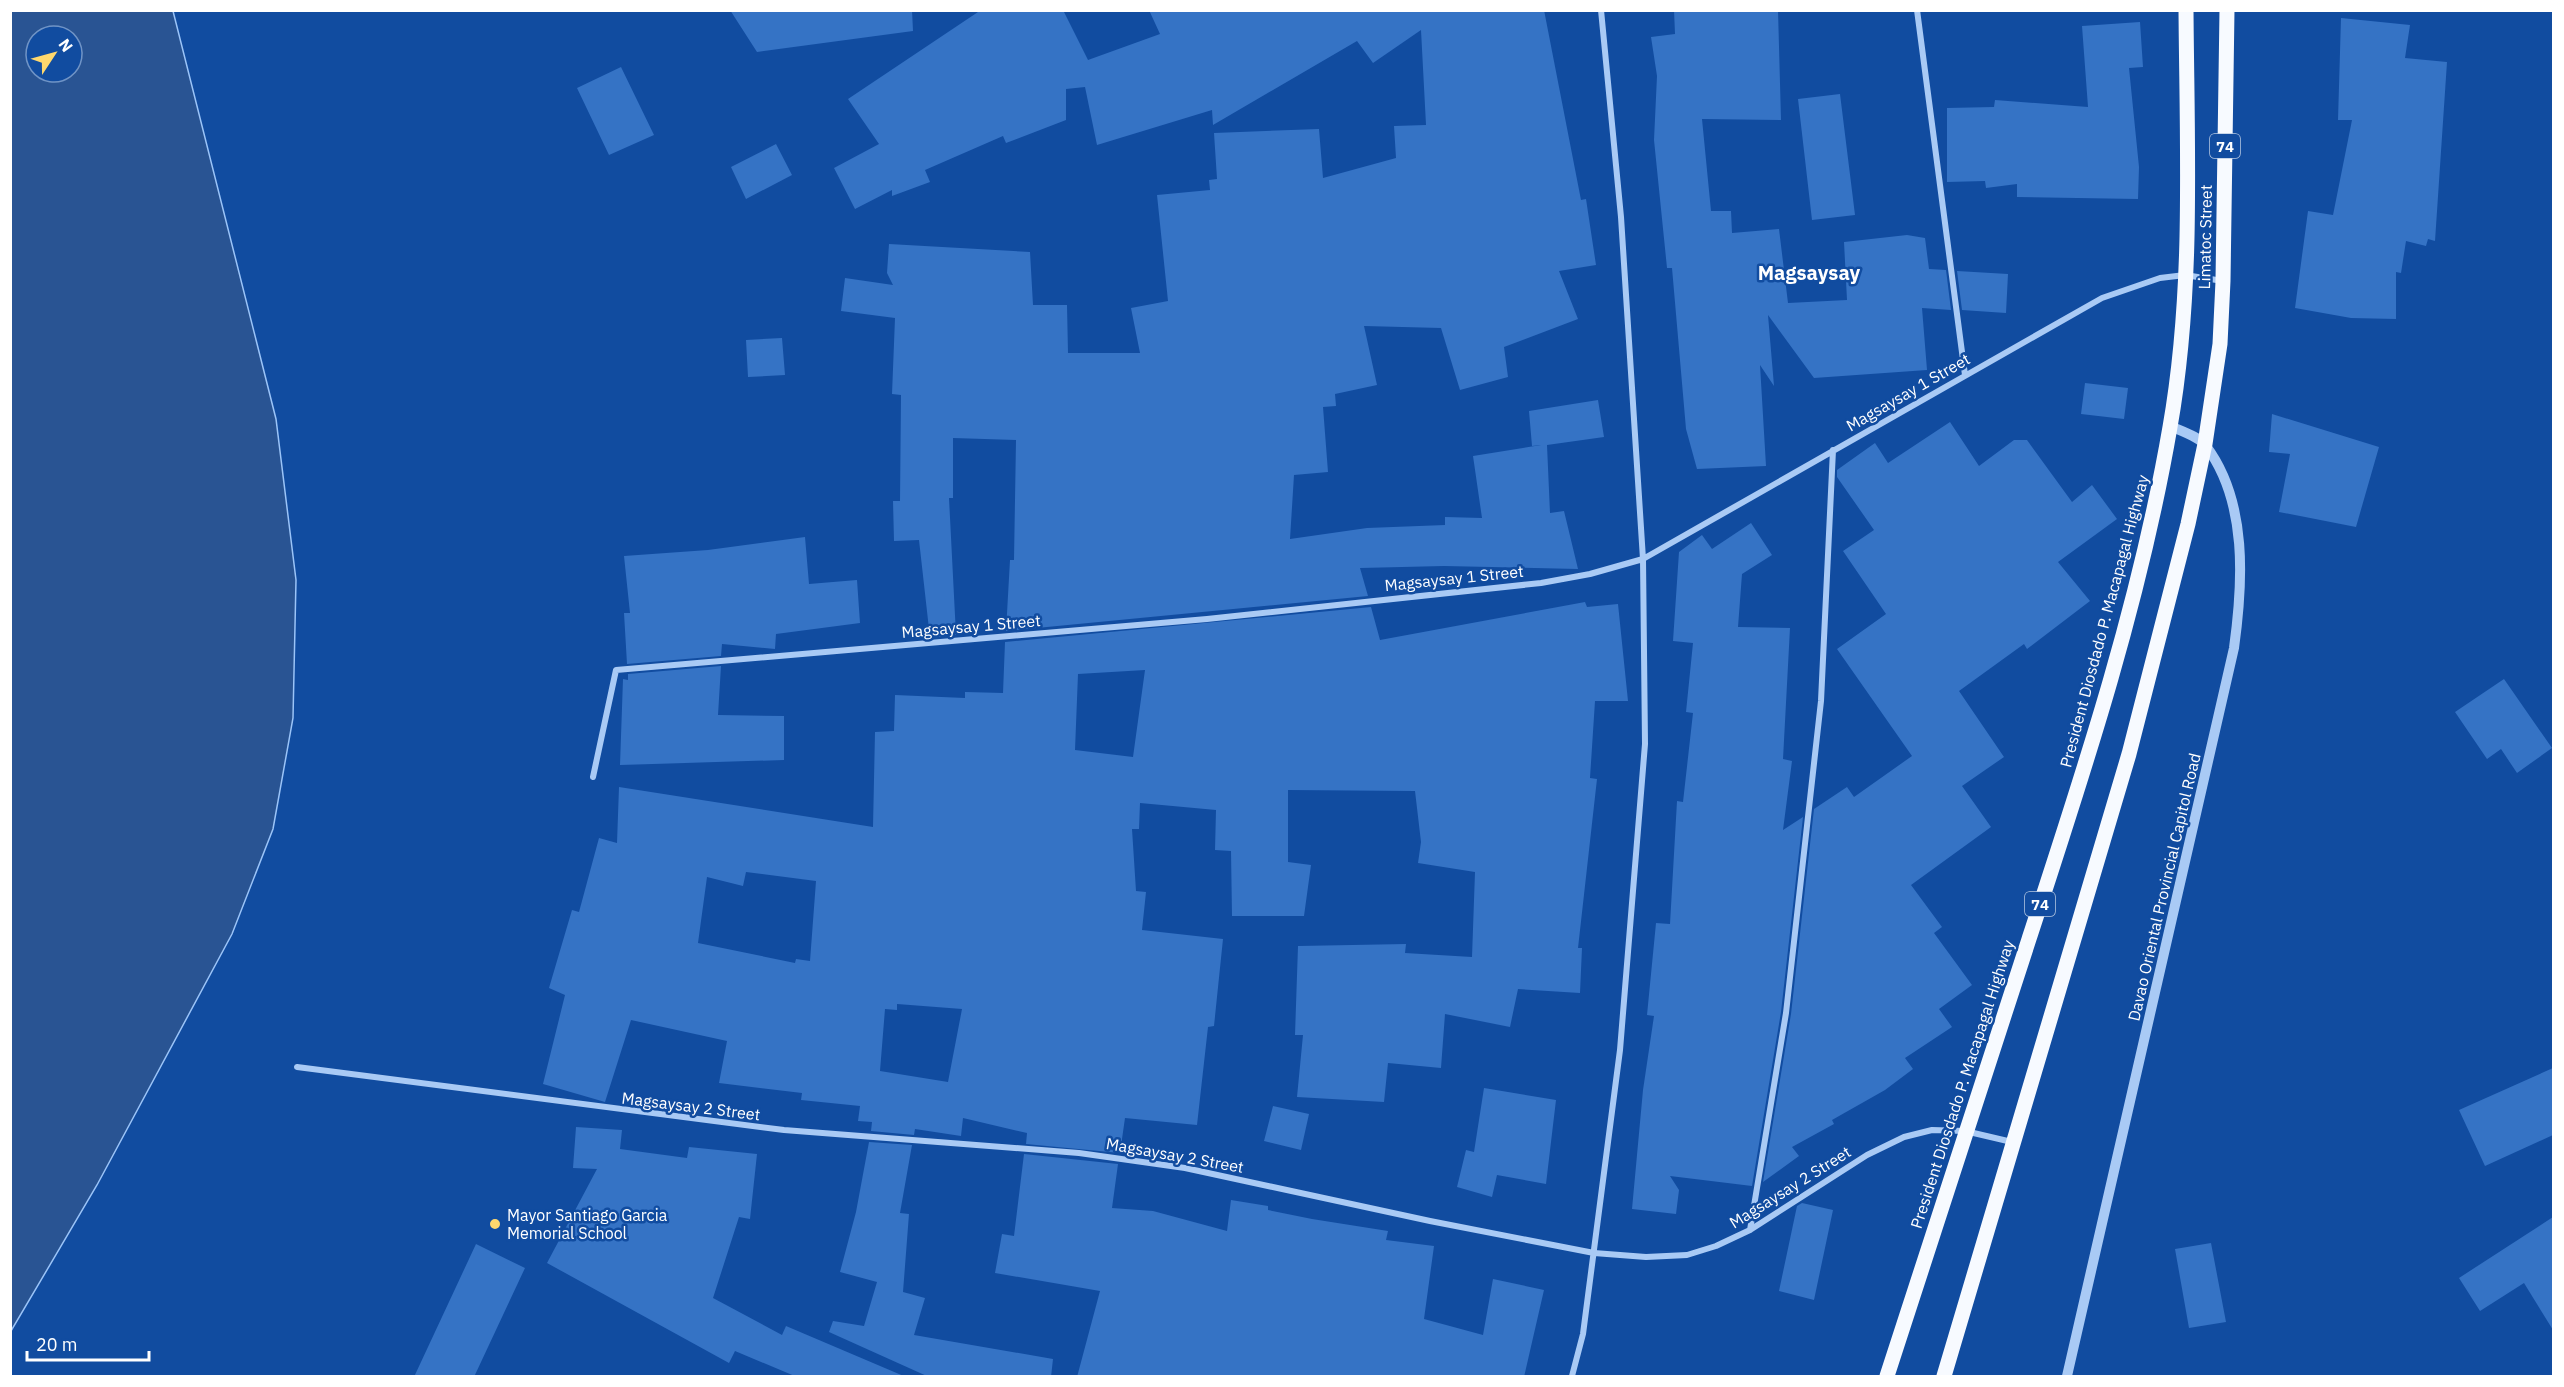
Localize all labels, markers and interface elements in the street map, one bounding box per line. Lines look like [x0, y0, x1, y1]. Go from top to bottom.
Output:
north arrow [24, 24, 84, 84]
text: N [55, 35, 78, 56]
road number: 74 [2210, 134, 2240, 158]
street label: Limatoc Street [2194, 184, 2216, 290]
district label: Magsaysay [1758, 259, 1861, 286]
street label: Magsaysay 1 Street [1843, 348, 1973, 436]
street label: President Diosdado P. Macapagal Highway [2055, 472, 2153, 770]
street label: Magsaysay 1 Street [1384, 561, 1524, 595]
street label: Magsaysay 1 Street [901, 610, 1041, 642]
street label: Davao Oriental Provincial Capitol Road [2123, 751, 2205, 1023]
road number: 74 [2025, 892, 2055, 916]
street label: President Diosdado P. Macapagal Highway [1906, 937, 2018, 1231]
street label: Magsaysay 2 Street [621, 1088, 761, 1124]
street label: Magsaysay 2 Street [1105, 1133, 1245, 1177]
street label: Magsaysay 2 Street [1726, 1142, 1854, 1232]
place label: Mayor Santiago Garcia Memorial School [507, 1205, 668, 1243]
marker: Mayor Santiago Garcia Memorial School [488, 1217, 502, 1231]
scale bar [27, 1324, 148, 1362]
text: 20 m [36, 1333, 78, 1356]

